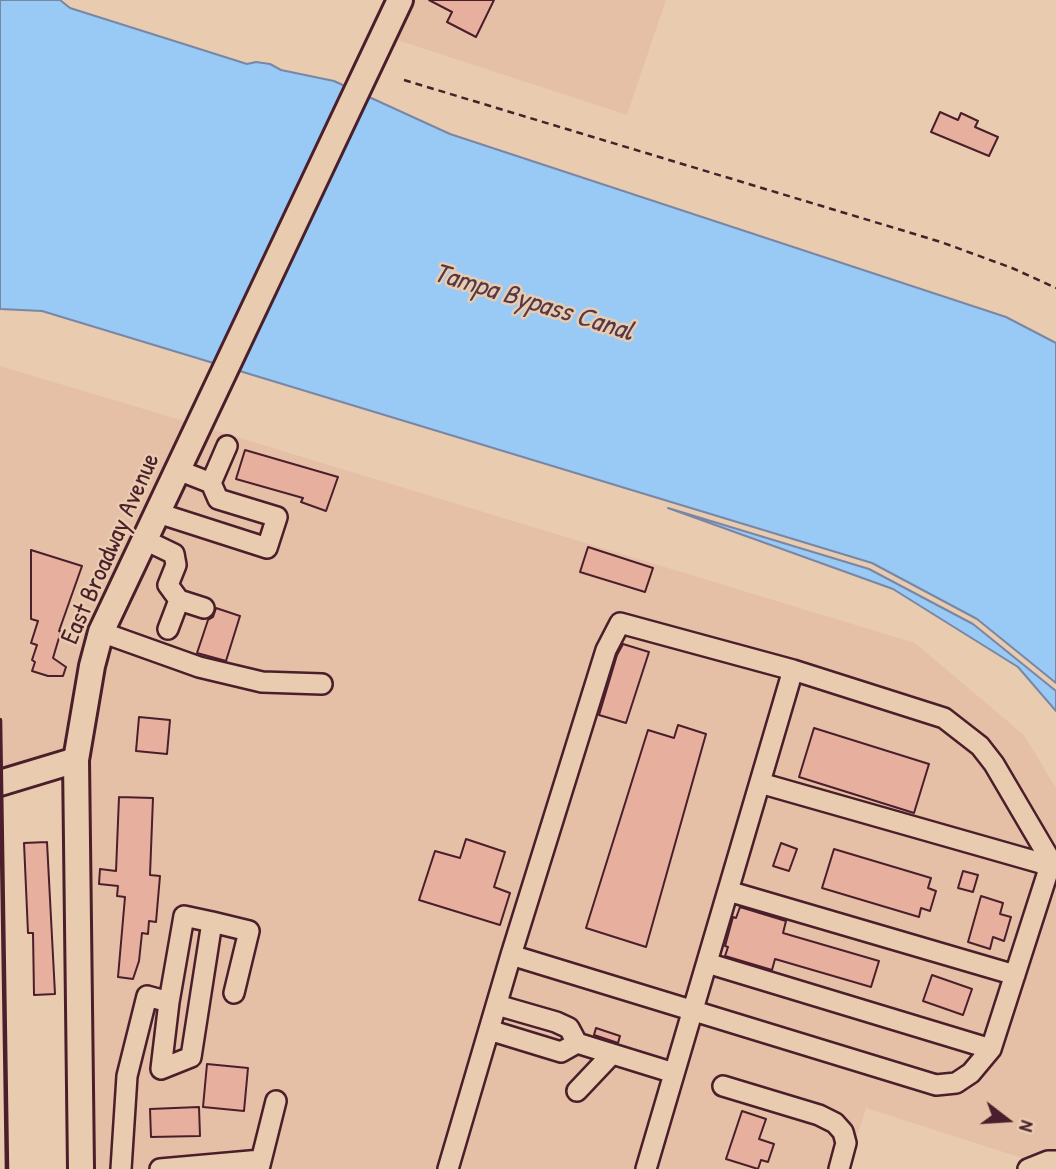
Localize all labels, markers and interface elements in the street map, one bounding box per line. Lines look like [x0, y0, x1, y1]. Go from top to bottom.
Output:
water label: Tampa Bypass Canal [429, 257, 637, 349]
street label: East Broadway Avenue [55, 449, 167, 649]
north arrow [972, 1085, 1042, 1155]
text: N [1013, 1117, 1041, 1135]

